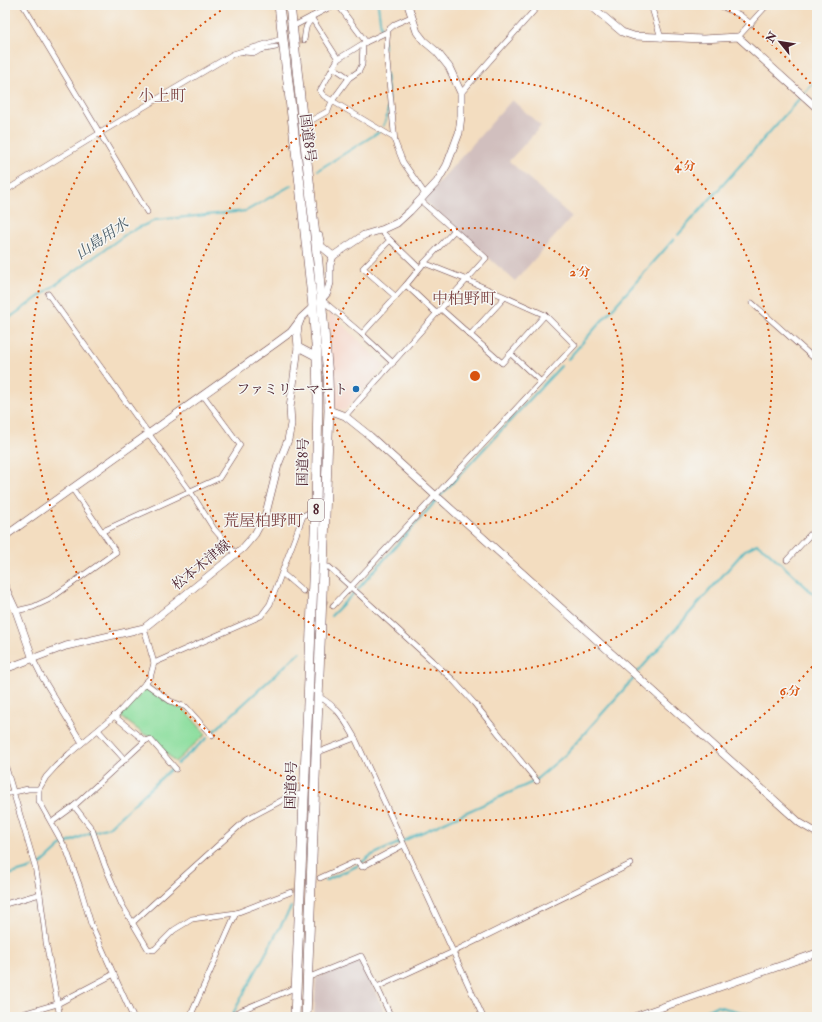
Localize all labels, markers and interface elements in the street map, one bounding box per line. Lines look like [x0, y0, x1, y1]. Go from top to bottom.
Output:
north arrow [760, 22, 800, 62]
text: N [763, 29, 780, 46]
district label: 小上町 [138, 86, 186, 106]
street label: 国道8号 [297, 113, 319, 163]
text: 4 分 [674, 159, 696, 174]
water label: 山島用水 [72, 213, 134, 264]
text: 2 分 [570, 265, 590, 280]
district label: 中柏野町 [432, 289, 496, 309]
centre of rings [468, 369, 482, 383]
place label: ファミリーマート [236, 381, 348, 398]
marker: ファミリーマート [351, 384, 361, 394]
street label: 国道8号 [294, 438, 312, 486]
road number: 8 [308, 499, 324, 521]
district label: 荒屋柏野町 [223, 511, 303, 531]
street label: 松本木津線 [168, 536, 234, 594]
text: 6 分 [780, 684, 800, 699]
street label: 国道8号 [282, 760, 300, 810]

